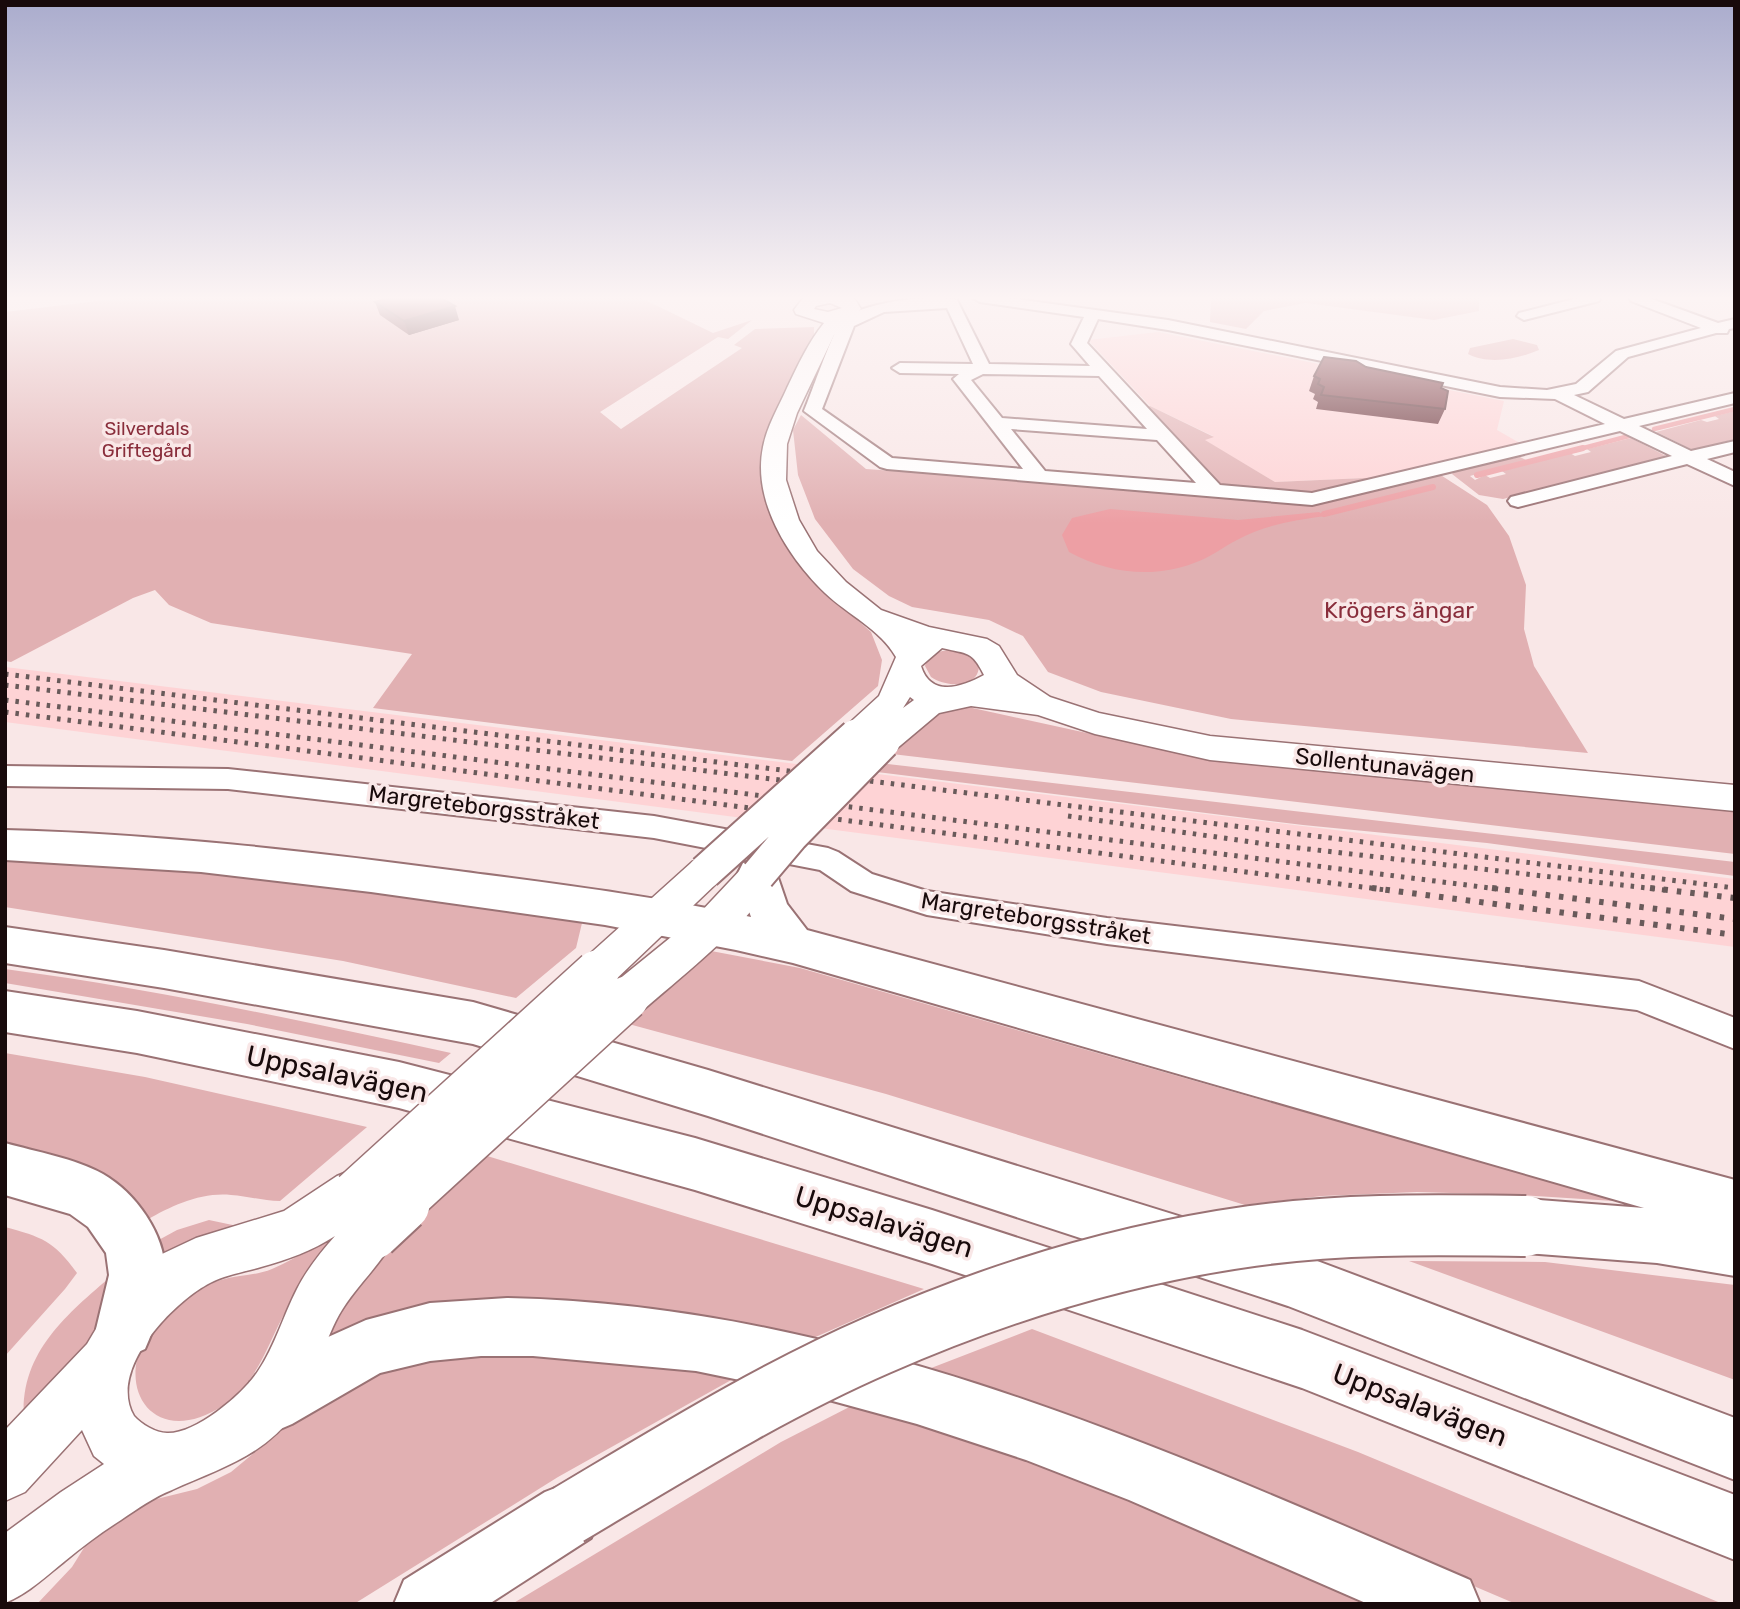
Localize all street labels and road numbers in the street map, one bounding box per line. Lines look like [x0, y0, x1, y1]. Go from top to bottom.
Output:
street label: Sollentunavägen [1294, 742, 1476, 788]
street label: Margreteborgsstråket [367, 779, 601, 835]
street label: Margreteborgsstråket [919, 886, 1153, 950]
street label: Uppsalavägen [243, 1039, 431, 1109]
street label: Uppsalavägen [791, 1179, 977, 1265]
street label: Uppsalavägen [1328, 1357, 1512, 1453]

